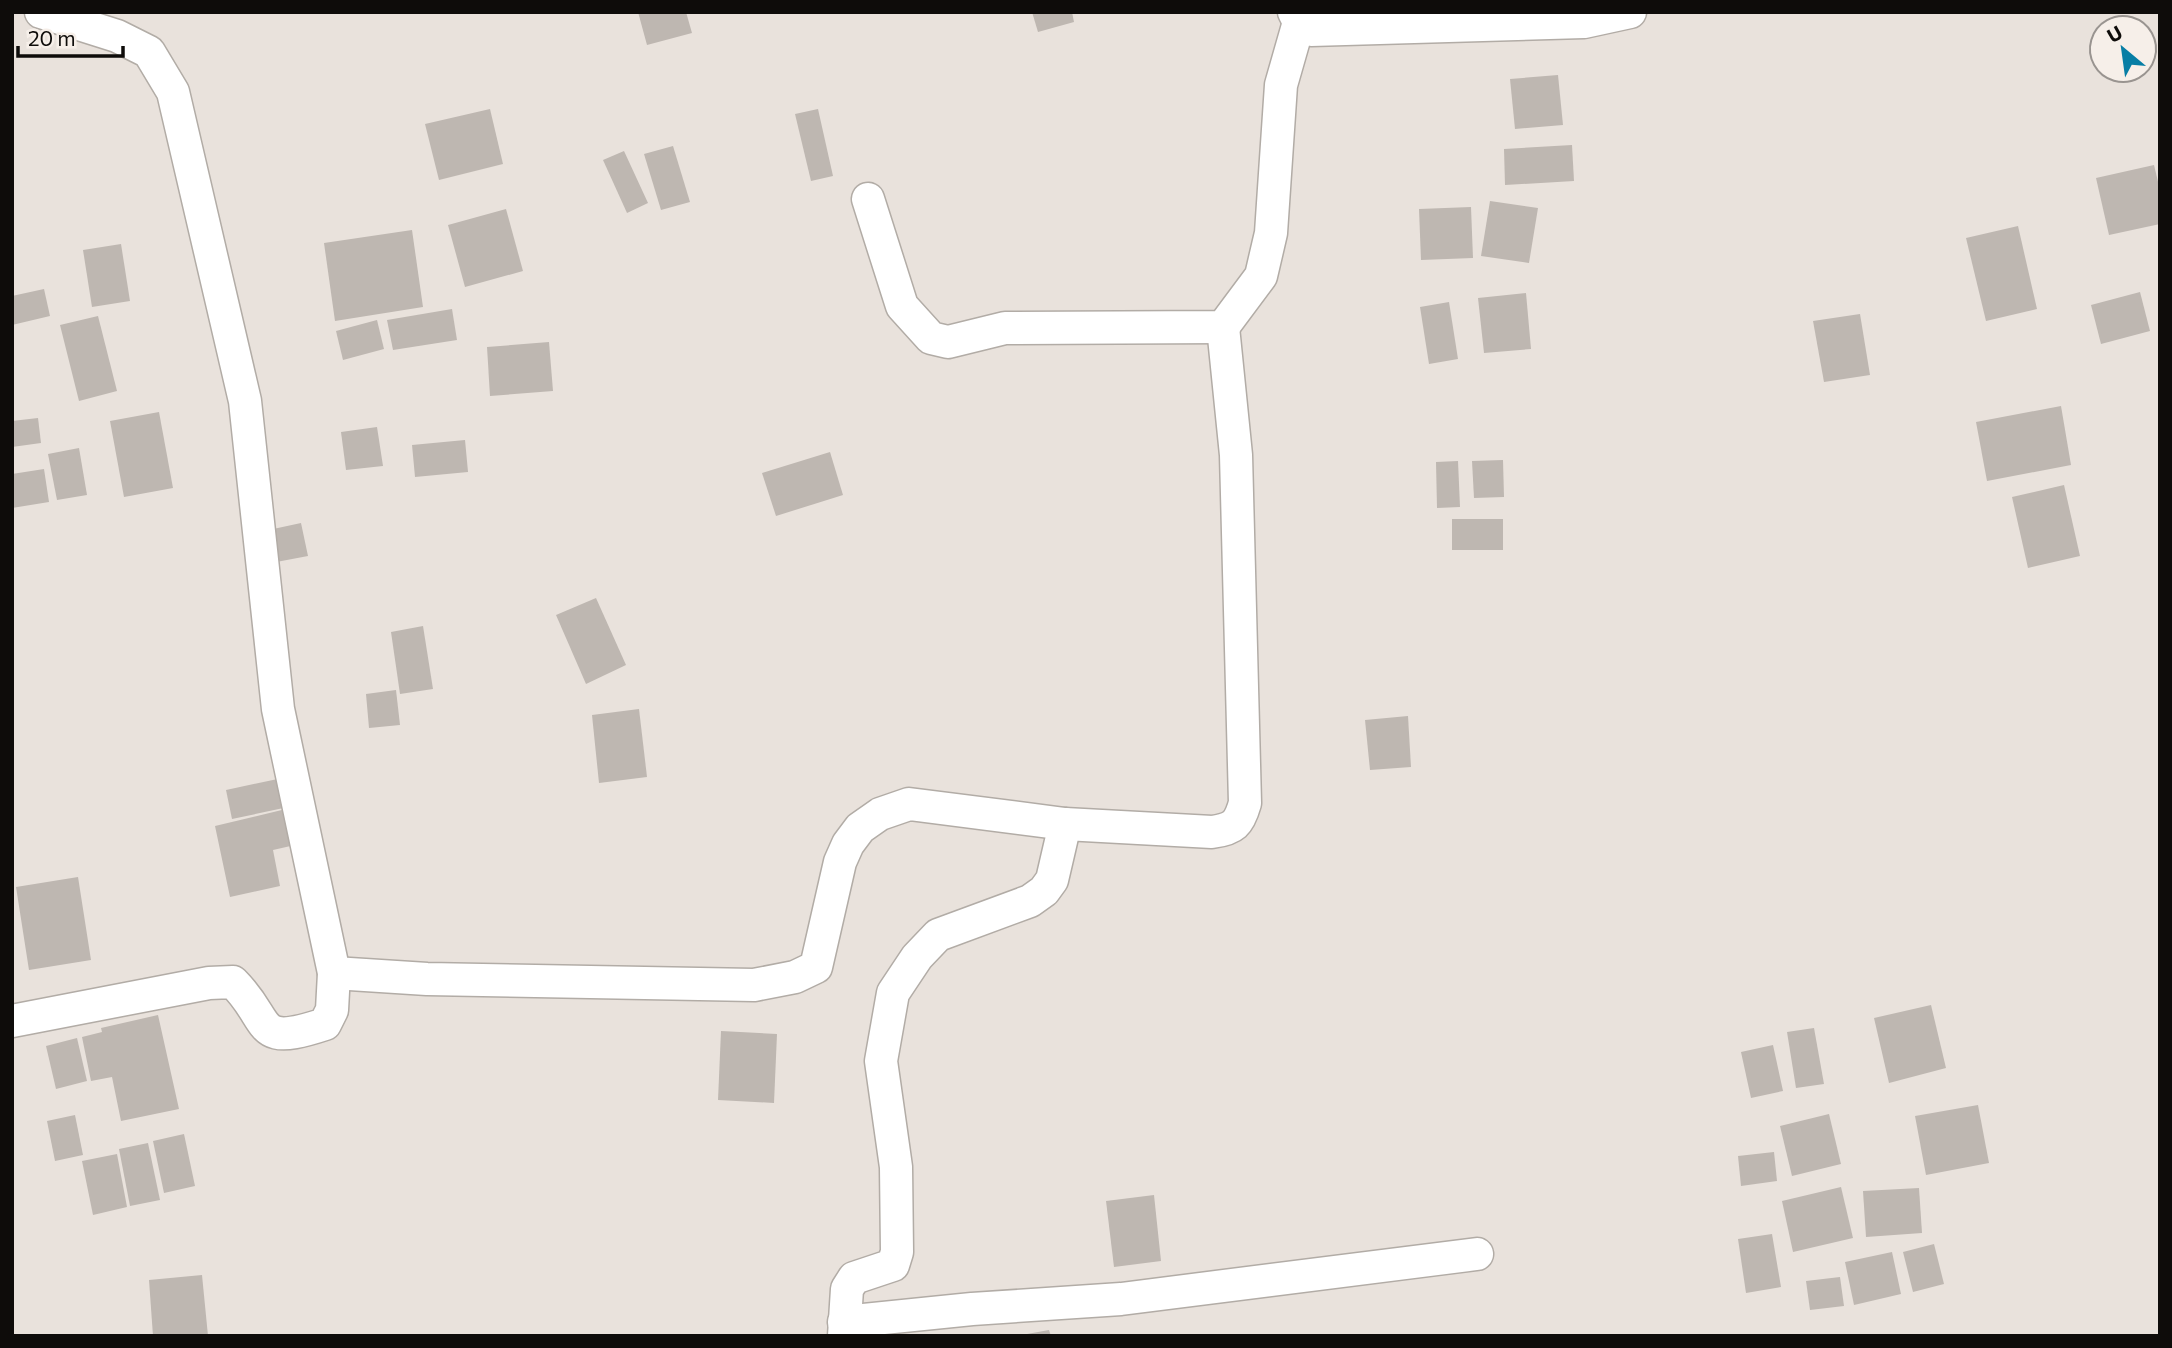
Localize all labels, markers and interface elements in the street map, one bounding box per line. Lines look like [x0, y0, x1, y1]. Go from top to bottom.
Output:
scale bar [18, 14, 122, 58]
north arrow [2088, 14, 2158, 84]
text: U [2103, 20, 2126, 47]
text: 20 m [28, 25, 76, 50]

